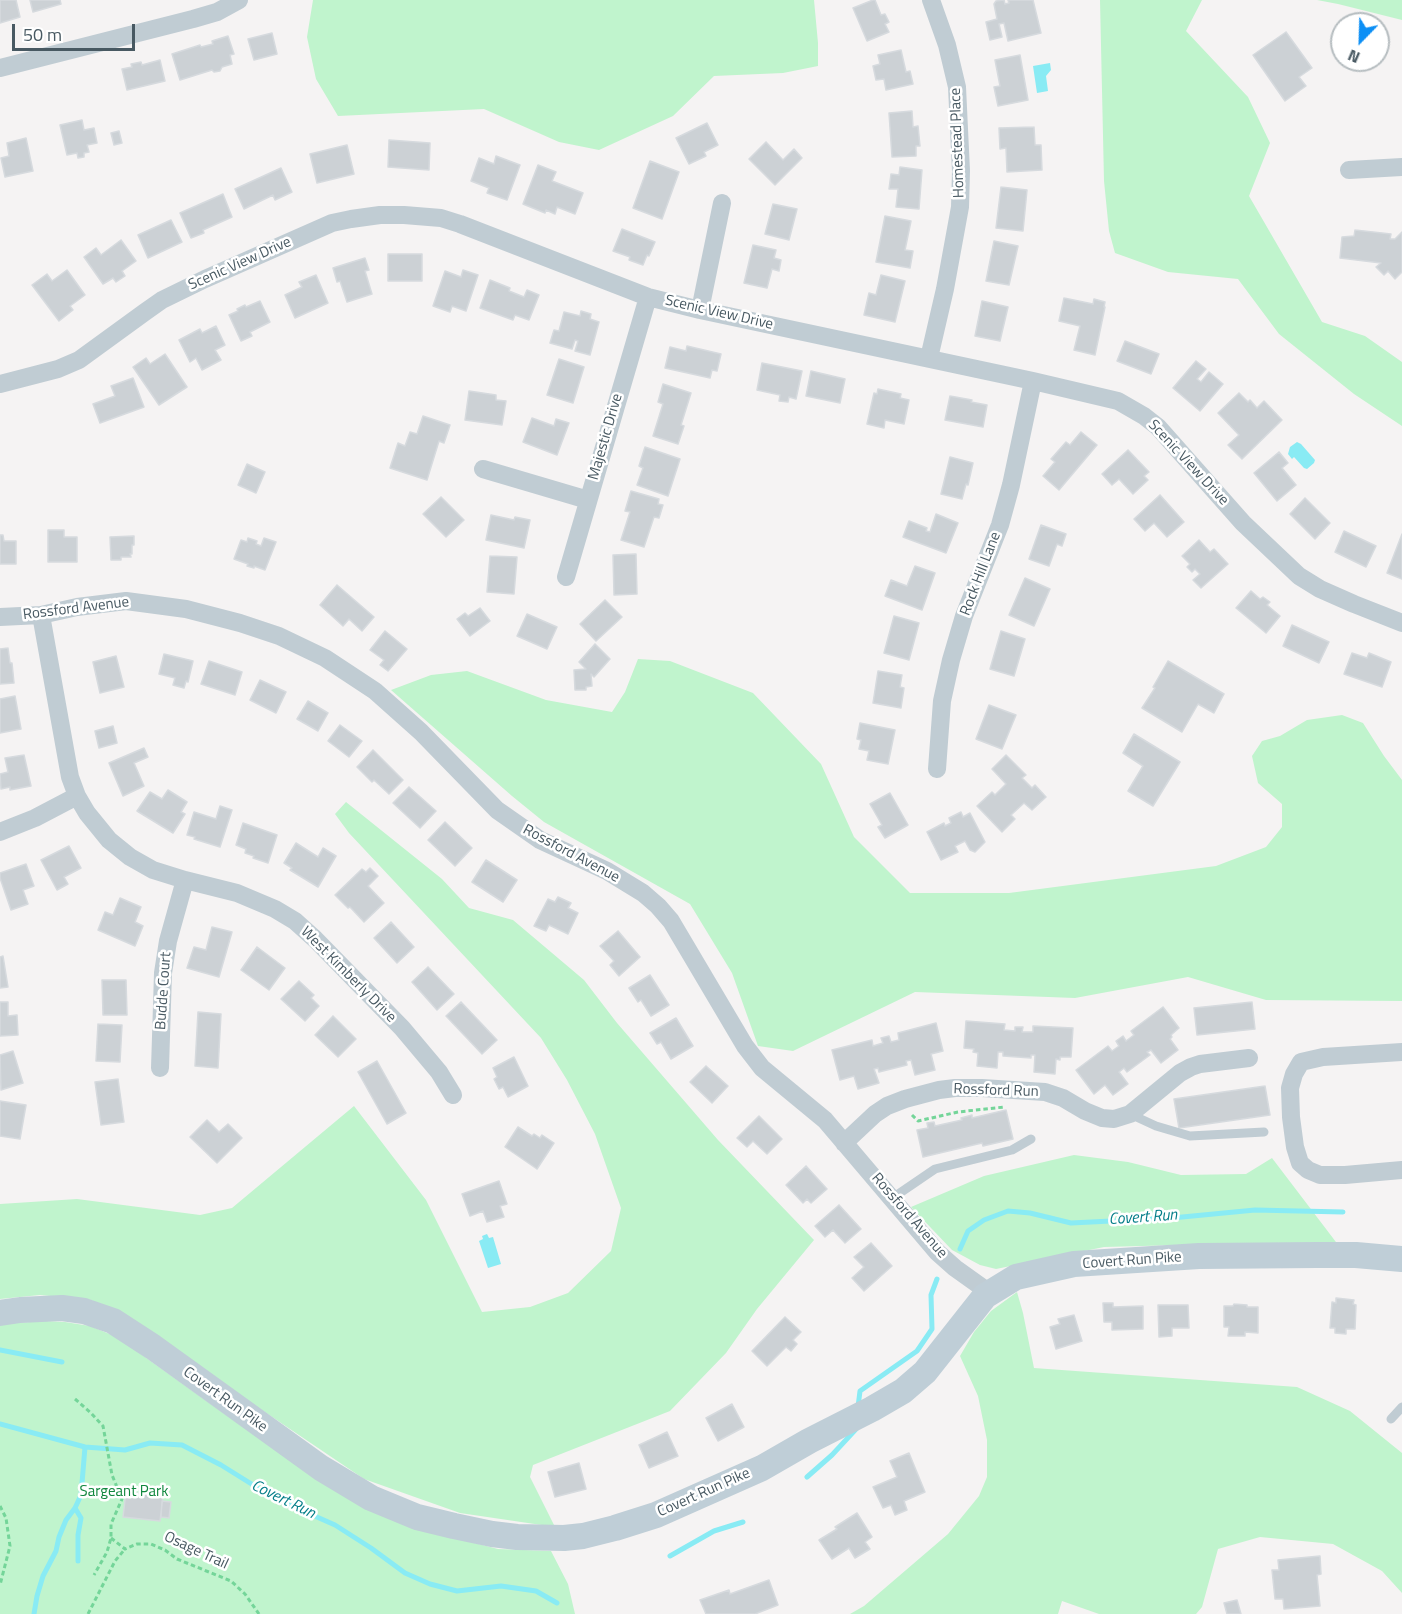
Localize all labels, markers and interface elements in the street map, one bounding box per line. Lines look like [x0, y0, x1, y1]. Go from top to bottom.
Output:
scale bar [15, 12, 138, 50]
north arrow [1330, 12, 1390, 72]
text: 50 m [23, 21, 62, 48]
text: N [1344, 44, 1364, 70]
street label: Homestead Place [947, 87, 969, 199]
street label: Scenic View Drive [186, 233, 294, 295]
street label: Scenic View Drive [663, 292, 775, 334]
street label: Majestic Drive [585, 392, 627, 482]
street label: Scenic View Drive [1144, 416, 1232, 510]
street label: Rock Hill Lane [957, 530, 1005, 618]
street label: Rossford Avenue [22, 594, 130, 624]
street label: Rossford Avenue [520, 821, 622, 887]
street label: West Kimberly Drive [296, 923, 400, 1027]
street label: Budde Court [152, 951, 176, 1031]
street label: Rossford Run [953, 1081, 1039, 1101]
street label: Rossford Avenue [867, 1170, 951, 1262]
water label: Covert Run [1108, 1206, 1178, 1230]
street label: Covert Run Pike [1082, 1249, 1182, 1273]
street label: Covert Run Pike [179, 1363, 271, 1437]
street label: Covert Run Pike [655, 1465, 753, 1521]
water label: Covert Run [248, 1476, 318, 1524]
park label: Sargeant Park [80, 1483, 168, 1501]
street label: Osage Trail [161, 1528, 231, 1574]

